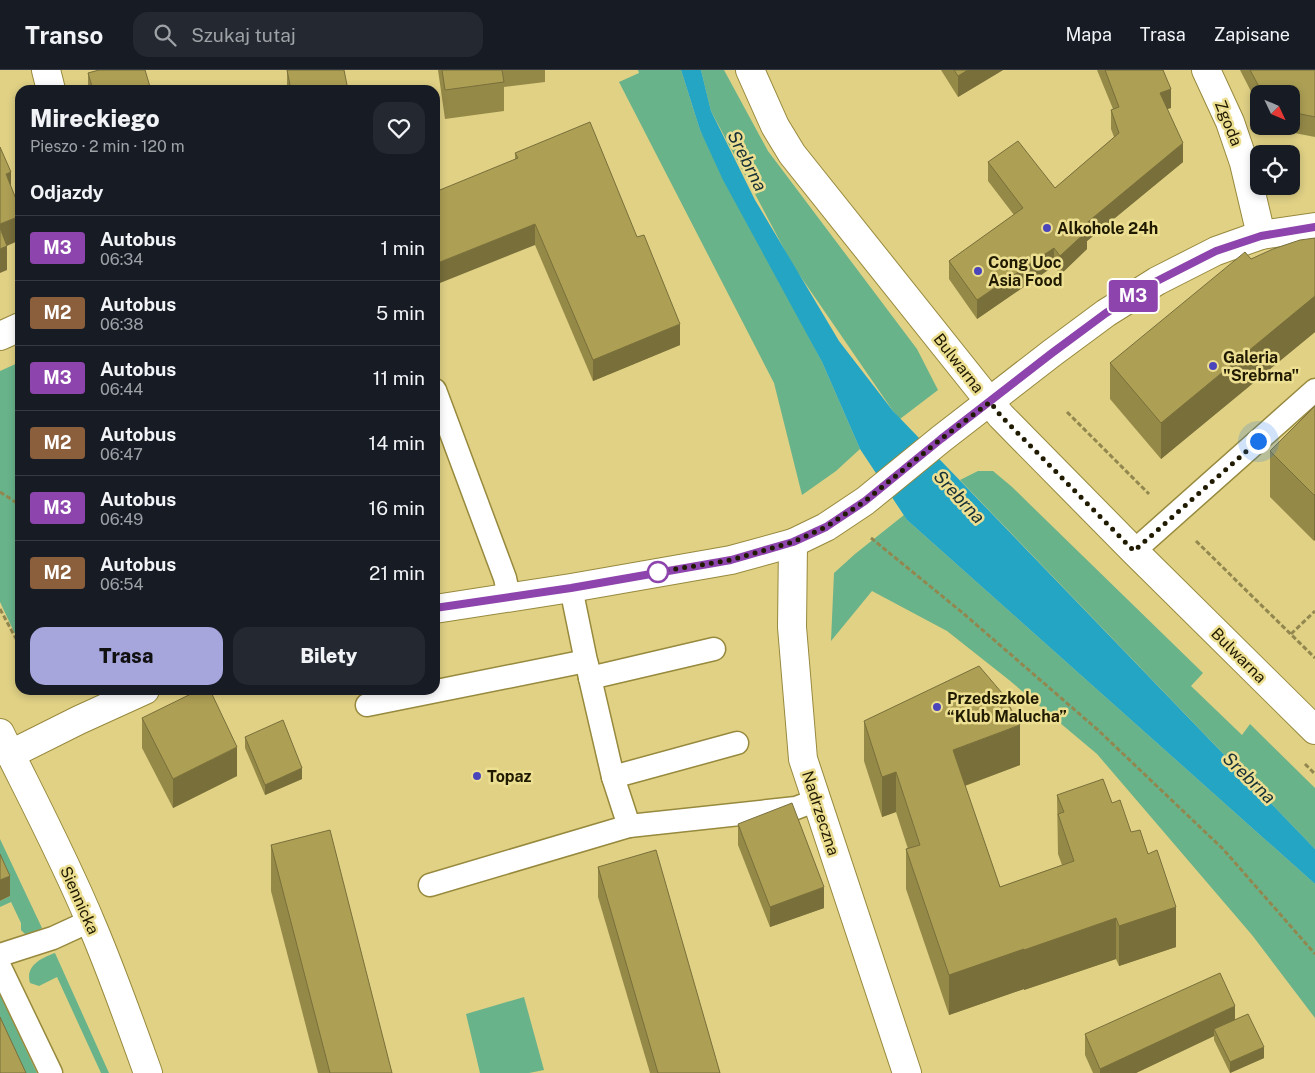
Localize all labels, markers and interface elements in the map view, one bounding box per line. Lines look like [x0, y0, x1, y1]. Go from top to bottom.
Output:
search box [133, 12, 483, 57]
text: Transo [25, 21, 103, 49]
icon: search [151, 21, 179, 49]
text: Szukaj tutaj [191, 24, 296, 46]
text: Mapa [1065, 24, 1112, 45]
text: Trasa [1140, 24, 1186, 45]
text: Zapisane [1214, 24, 1290, 45]
north arrow [1250, 85, 1300, 135]
map controls [1250, 85, 1300, 195]
street label: Zgoda [1211, 98, 1246, 149]
button: heart [373, 102, 425, 154]
text: Mireckiego [30, 104, 160, 132]
water label: Srebrna [723, 127, 772, 195]
text: Pieszo · 2 min · 120 m [30, 137, 185, 156]
button: locate [1250, 145, 1300, 195]
text: Odjazdy [30, 181, 104, 203]
place label: Alkohole 24h [1057, 219, 1158, 238]
marker: Alkohole 24h [1041, 222, 1053, 234]
text: Autobus [100, 228, 176, 250]
text: M3 [43, 237, 72, 258]
text: 1 min [380, 237, 425, 259]
text: 06:34 [100, 250, 143, 269]
place label: Cong Uoc Asia Food [988, 253, 1062, 290]
marker: Cong Uoc Asia Food [972, 265, 984, 277]
line badge: M3 [1110, 280, 1156, 312]
text: M3 [1119, 285, 1147, 306]
text: Autobus [100, 293, 176, 315]
text: M2 [44, 302, 71, 323]
text: 5 min [376, 302, 425, 324]
text: 06:38 [100, 315, 144, 334]
street label: Bulwarna [930, 330, 988, 397]
place label: Galeria "Srebrna" [1223, 348, 1299, 385]
text: Autobus [100, 358, 176, 380]
marker: Galeria "Srebrna" [1207, 360, 1219, 372]
text: M3 [43, 367, 72, 388]
text: 11 min [373, 367, 425, 389]
text: 06:44 [100, 380, 143, 399]
text: Autobus [100, 423, 176, 445]
your location [1246, 429, 1271, 454]
text: M2 [44, 432, 71, 453]
text: 14 min [368, 432, 425, 454]
text: 06:47 [100, 445, 143, 464]
water label: Srebrna [930, 466, 989, 528]
text: Autobus [100, 488, 176, 510]
text: M3 [43, 497, 72, 518]
text: 16 min [369, 497, 425, 519]
text: 06:49 [100, 510, 143, 529]
text: Autobus [100, 553, 176, 575]
unlabelled marker [647, 561, 669, 583]
text: M2 [44, 562, 71, 583]
text: 21 min [369, 562, 425, 584]
text: 06:54 [100, 575, 144, 594]
street label: Bulwarna [1207, 624, 1270, 687]
button: Trasa [30, 627, 223, 685]
button: Bilety [233, 627, 425, 685]
place label: Przedszkole “Klub Malucha” [947, 689, 1067, 726]
marker: Przedszkole “Klub Malucha” [931, 701, 943, 713]
water label: Srebrna [1219, 748, 1280, 808]
place label: Topaz [487, 767, 532, 786]
street label: Nadrzeczna [798, 768, 843, 858]
marker: Topaz [471, 770, 483, 782]
street label: Siennicka [56, 863, 103, 937]

